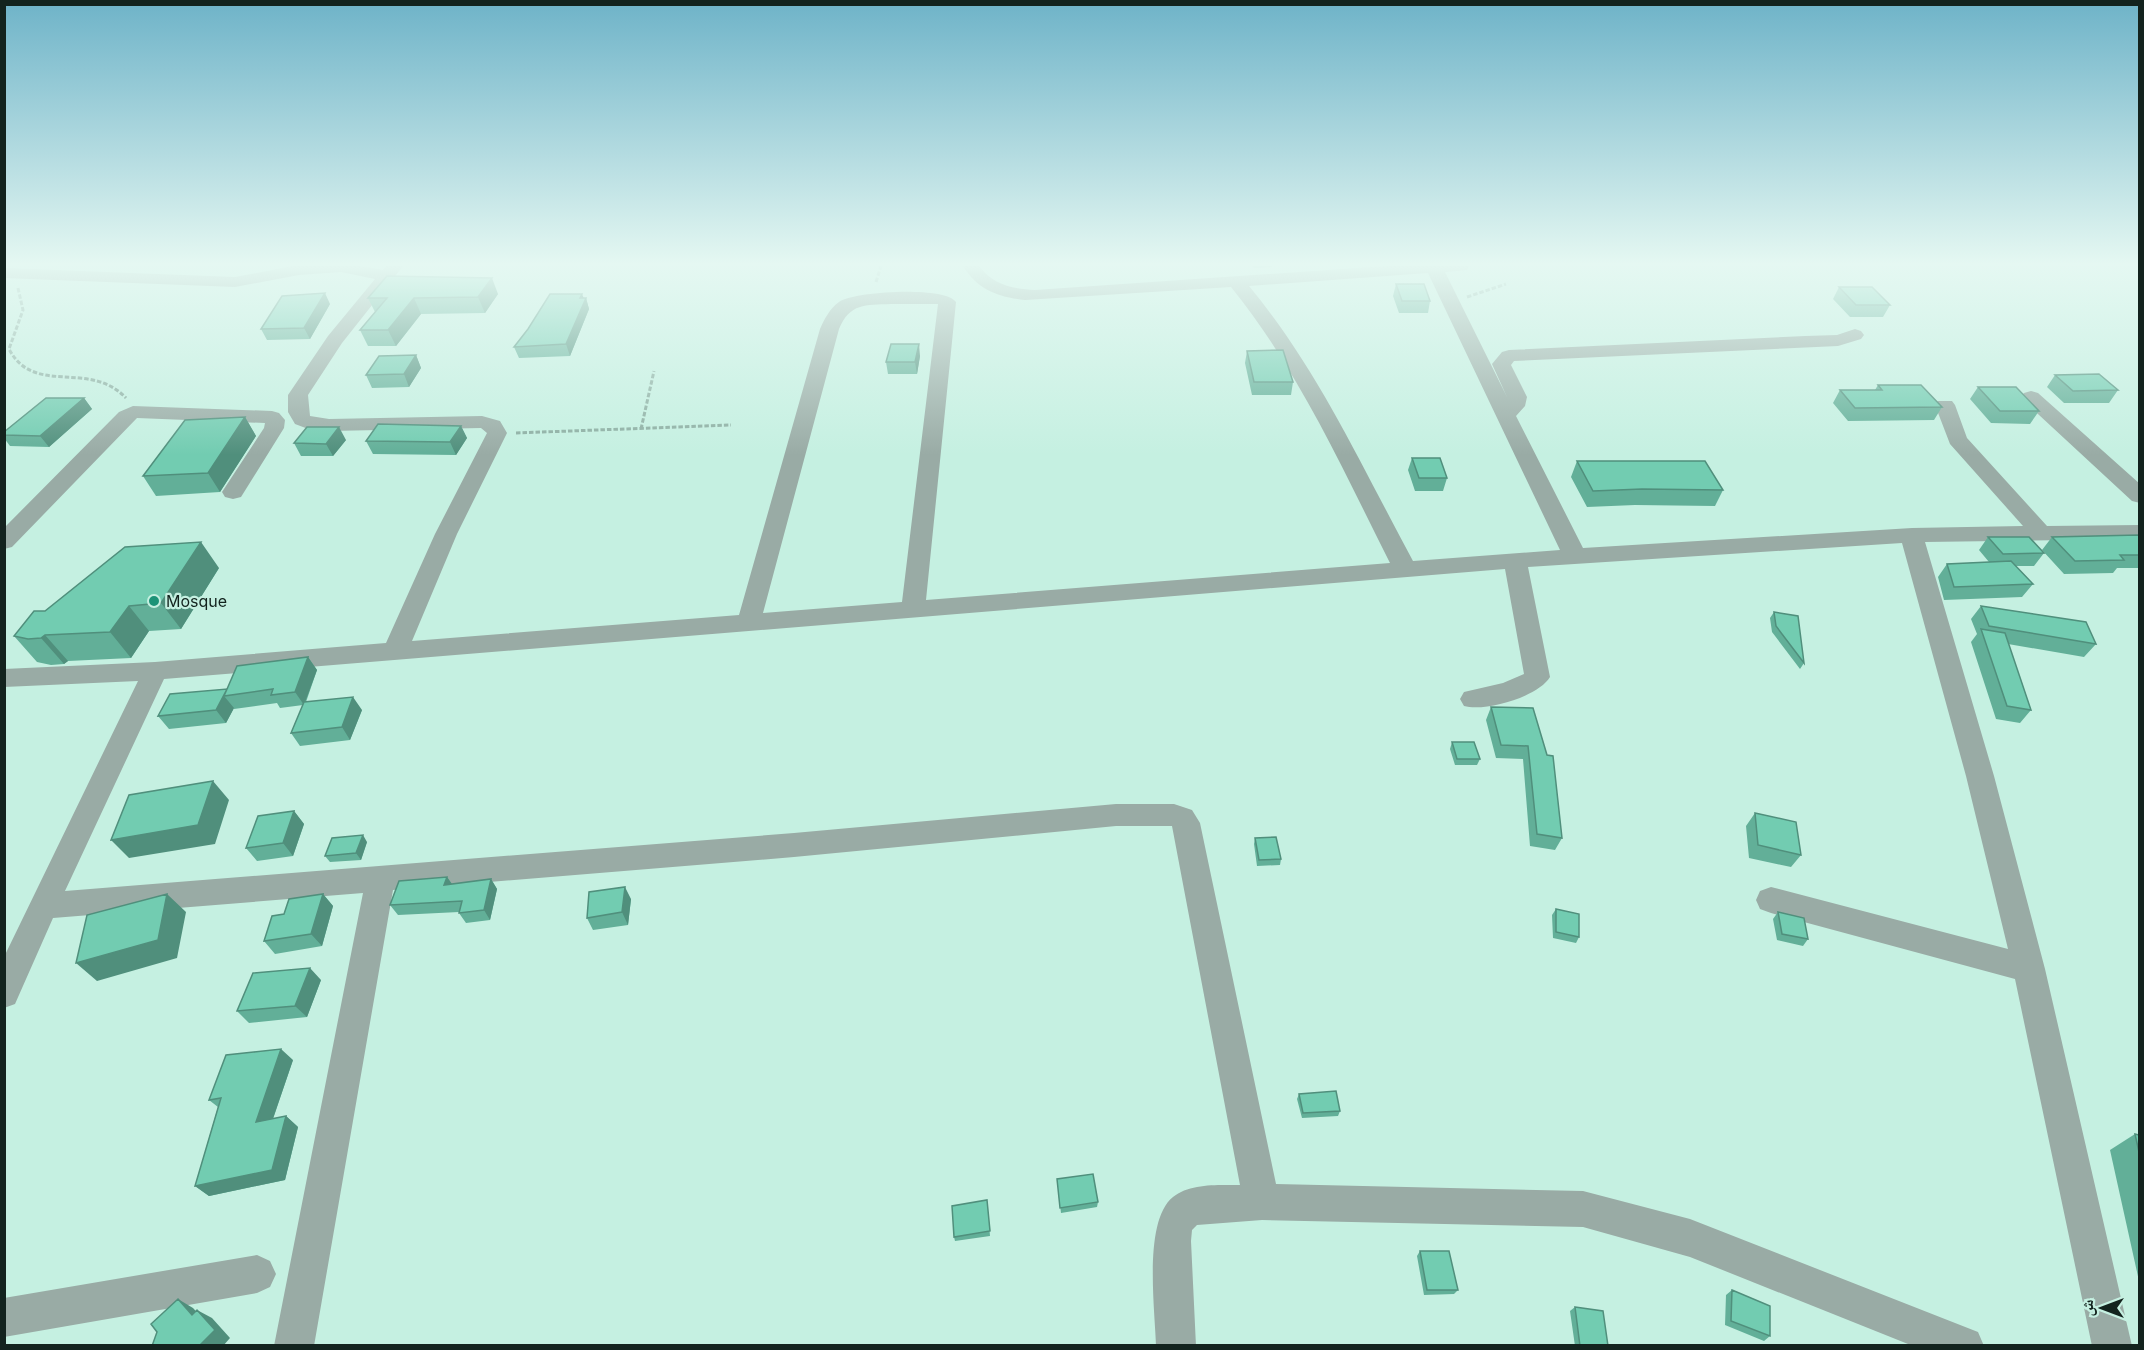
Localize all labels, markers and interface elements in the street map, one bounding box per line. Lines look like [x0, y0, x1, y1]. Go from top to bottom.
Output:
place label: Mosque [166, 591, 227, 611]
marker: Mosque [147, 594, 161, 608]
north arrow [2072, 1278, 2132, 1338]
text: ش [2077, 1299, 2097, 1316]

